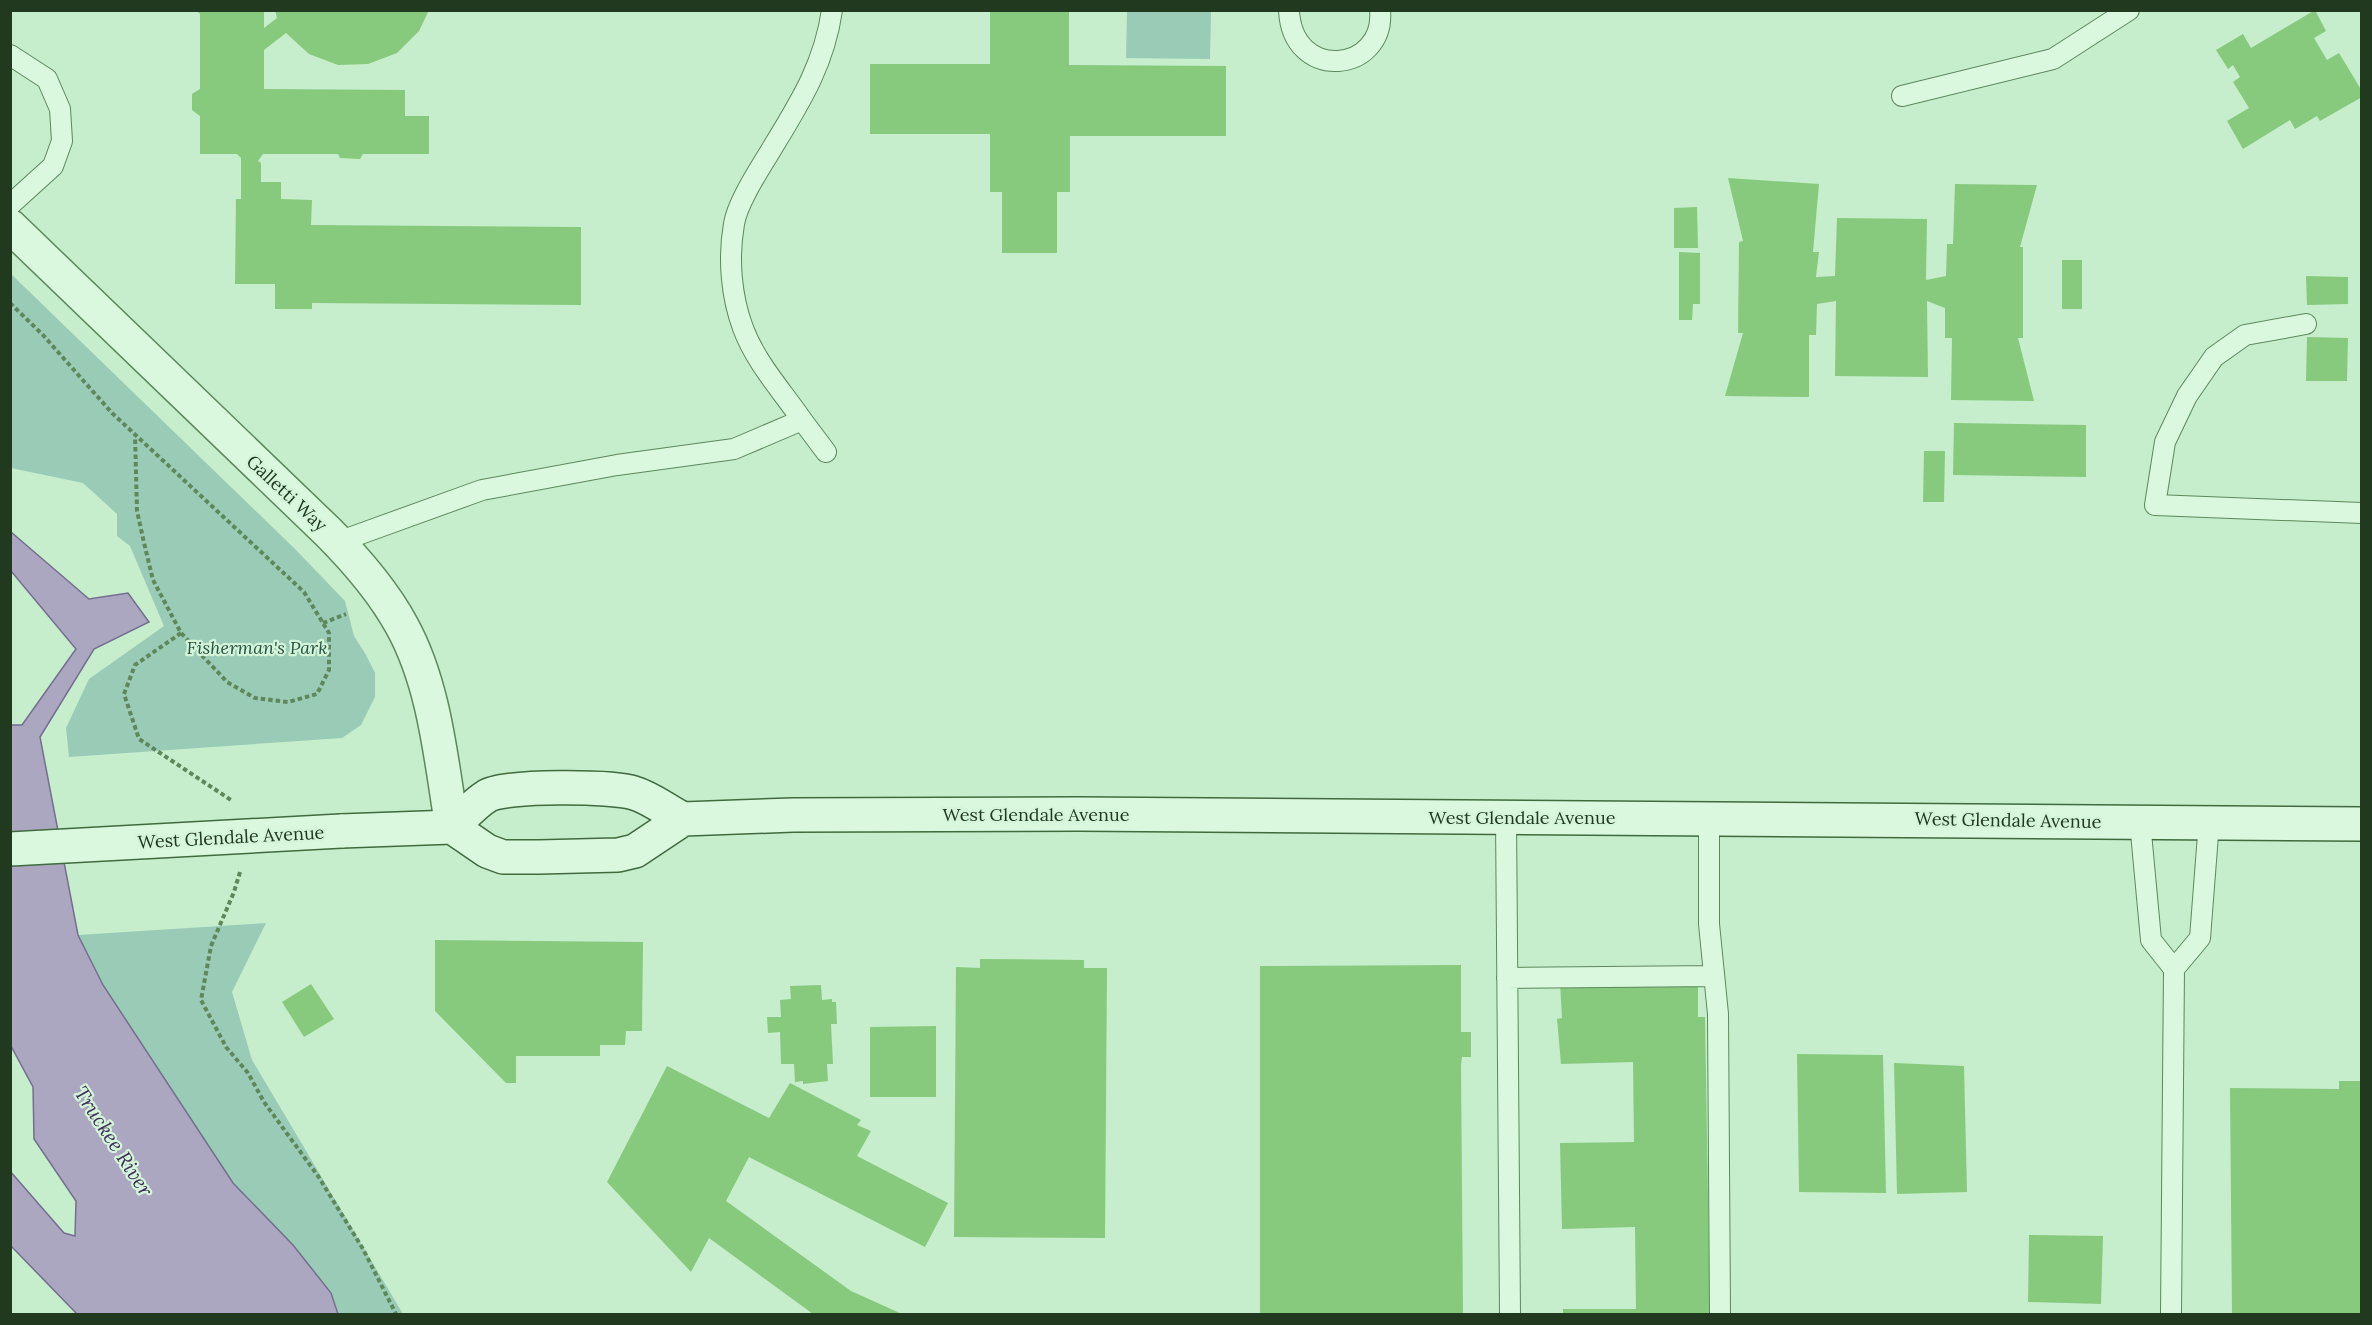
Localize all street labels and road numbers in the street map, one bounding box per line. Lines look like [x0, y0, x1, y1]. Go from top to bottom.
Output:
street label: Galletti Way [242, 450, 333, 537]
street label: West Glendale Avenue [943, 803, 1130, 826]
street label: West Glendale Avenue [1429, 806, 1616, 829]
street label: West Glendale Avenue [1914, 807, 2102, 833]
street label: West Glendale Avenue [137, 821, 325, 853]

